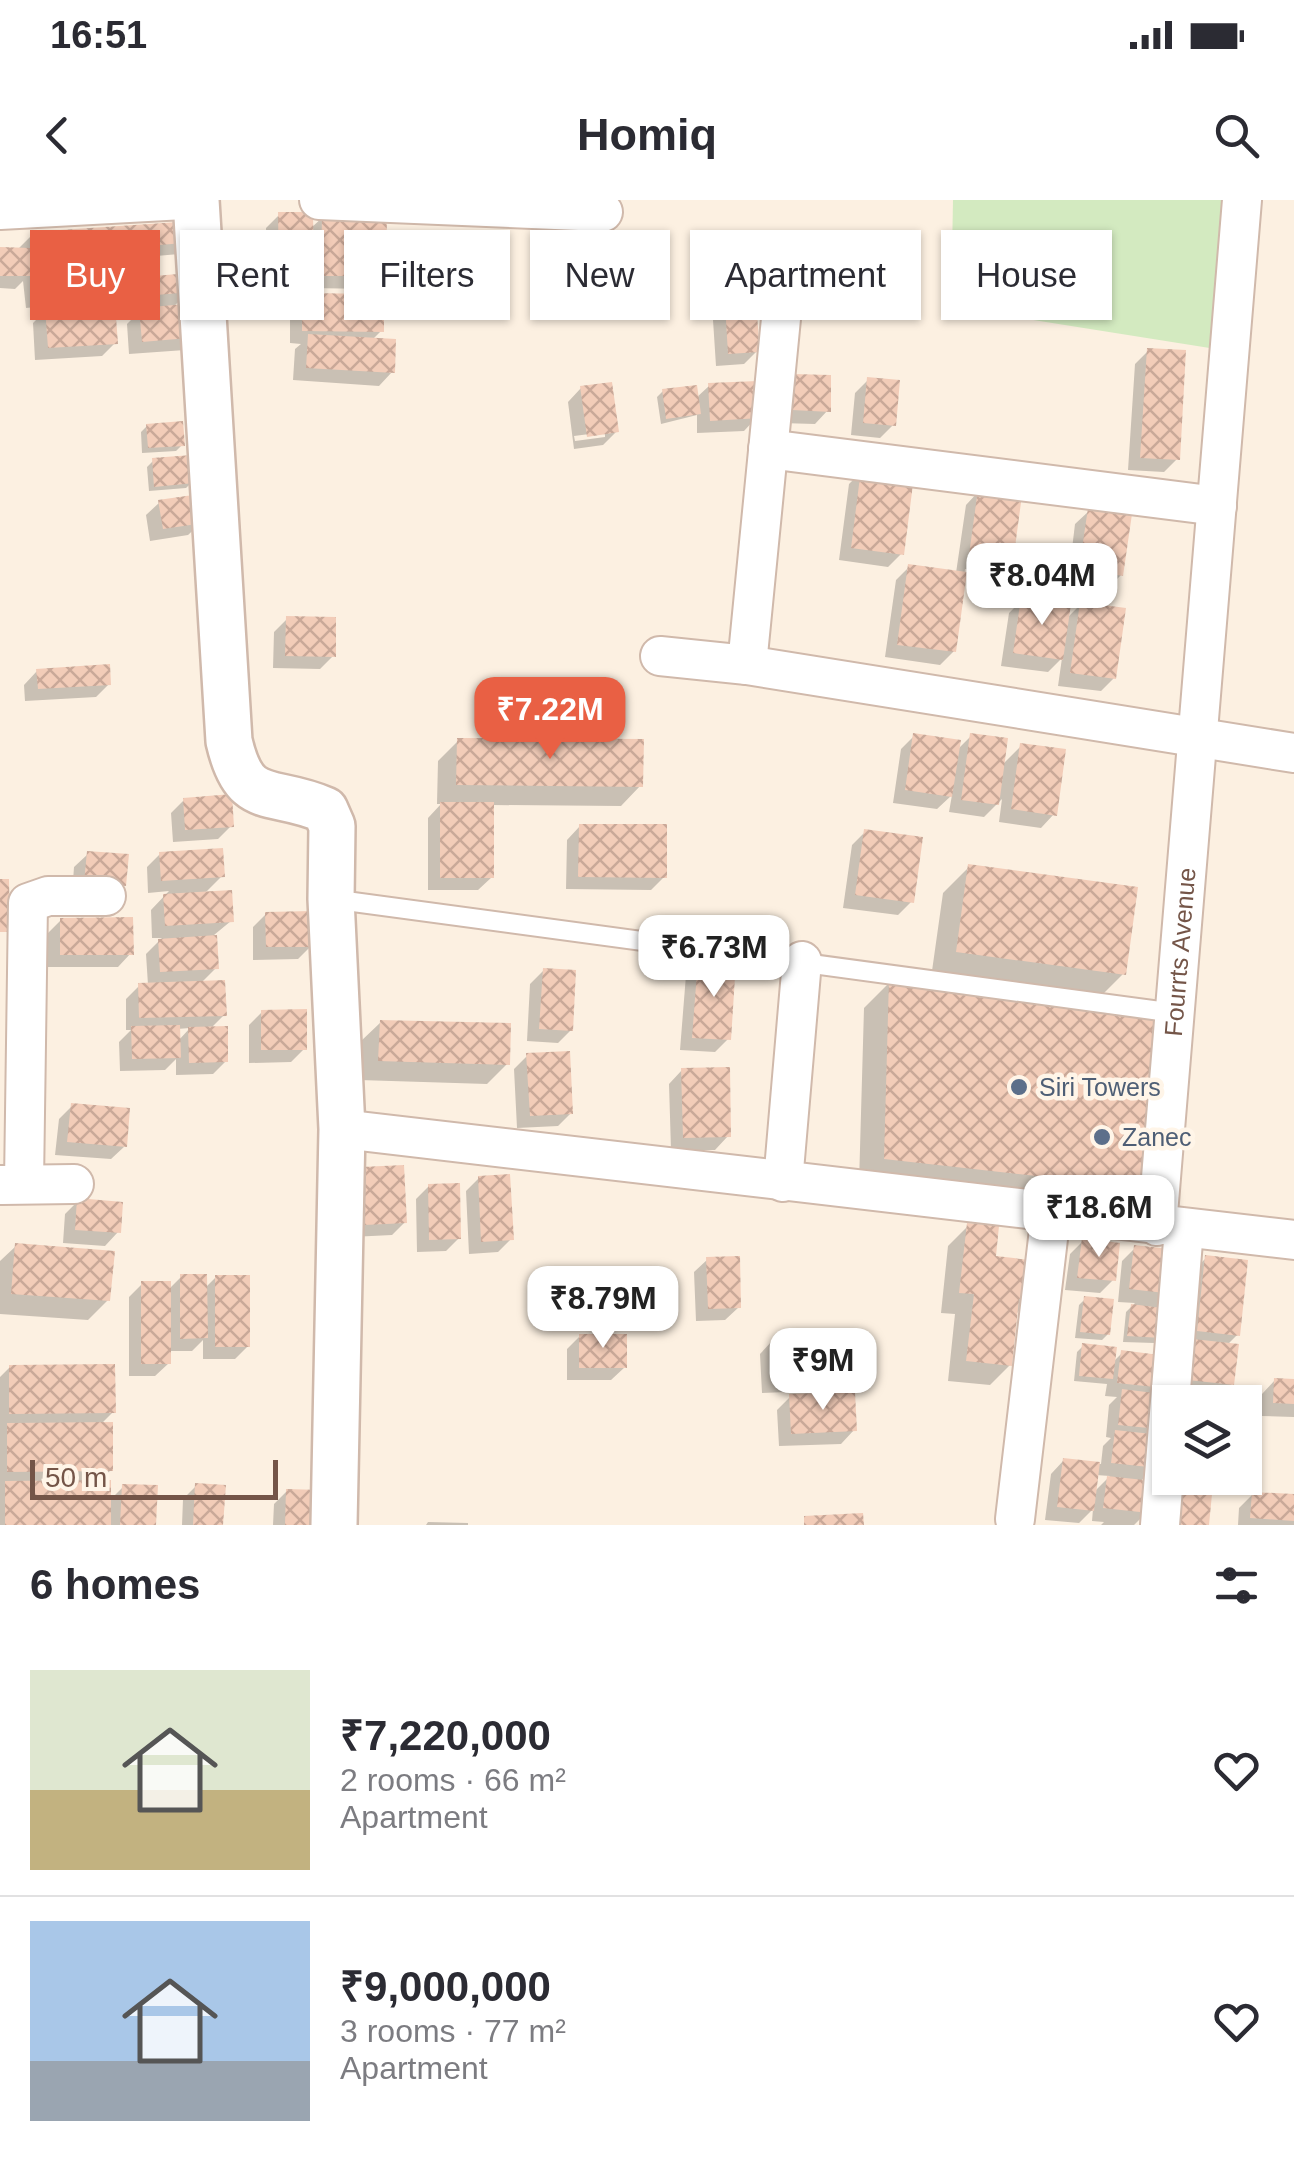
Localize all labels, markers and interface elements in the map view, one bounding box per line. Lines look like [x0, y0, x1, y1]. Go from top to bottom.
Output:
text: 16:51 [50, 14, 147, 56]
icon: back [30, 108, 85, 163]
icon: search [1209, 108, 1264, 163]
text: Homiq [577, 109, 717, 160]
chip: Buy [30, 230, 160, 320]
chip: Rent [180, 230, 324, 320]
chip: Filters [344, 230, 510, 320]
chip: New [530, 230, 670, 320]
chip: Apartment [690, 230, 921, 320]
chip: House [941, 230, 1112, 320]
pin: ₹8.04M [961, 543, 1123, 628]
text: ₹8.04M [988, 557, 1096, 593]
pin: ₹7.22M [469, 677, 631, 762]
text: ₹7.22M [496, 691, 604, 727]
street label: Fourrts Avenue [1159, 867, 1201, 1037]
pin: ₹6.73M [633, 915, 795, 1000]
text: ₹6.73M [660, 929, 768, 965]
place label: Siri Towers [1039, 1073, 1161, 1101]
marker: Siri Towers [1008, 1076, 1030, 1098]
place label: Zanec [1122, 1123, 1191, 1151]
marker: Zanec [1091, 1126, 1113, 1148]
pin: ₹18.6M [1018, 1175, 1180, 1260]
text: ₹18.6M [1045, 1189, 1153, 1225]
pin: ₹8.79M [522, 1266, 684, 1351]
text: ₹8.79M [549, 1280, 657, 1316]
pin: ₹9M [775, 1328, 871, 1413]
text: ₹9M [792, 1342, 854, 1378]
map controls [1152, 1385, 1262, 1495]
button: layers [1152, 1385, 1262, 1495]
scale bar [30, 1455, 278, 1500]
text: 50 m [45, 1462, 107, 1493]
icon: filters [1209, 1558, 1264, 1613]
text: 6 homes [30, 1561, 200, 1608]
icon: home [110, 1710, 230, 1830]
text: ₹7,220,000 [340, 1712, 551, 1759]
icon: heart [1209, 1743, 1264, 1798]
text: 2 rooms · 66 m² [340, 1762, 566, 1798]
text: Apartment [340, 1799, 488, 1835]
icon: home [110, 1961, 230, 2081]
text: ₹9,000,000 [340, 1963, 551, 2010]
icon: heart [1209, 1994, 1264, 2049]
text: 3 rooms · 77 m² [340, 2013, 566, 2049]
text: Apartment [340, 2050, 488, 2086]

